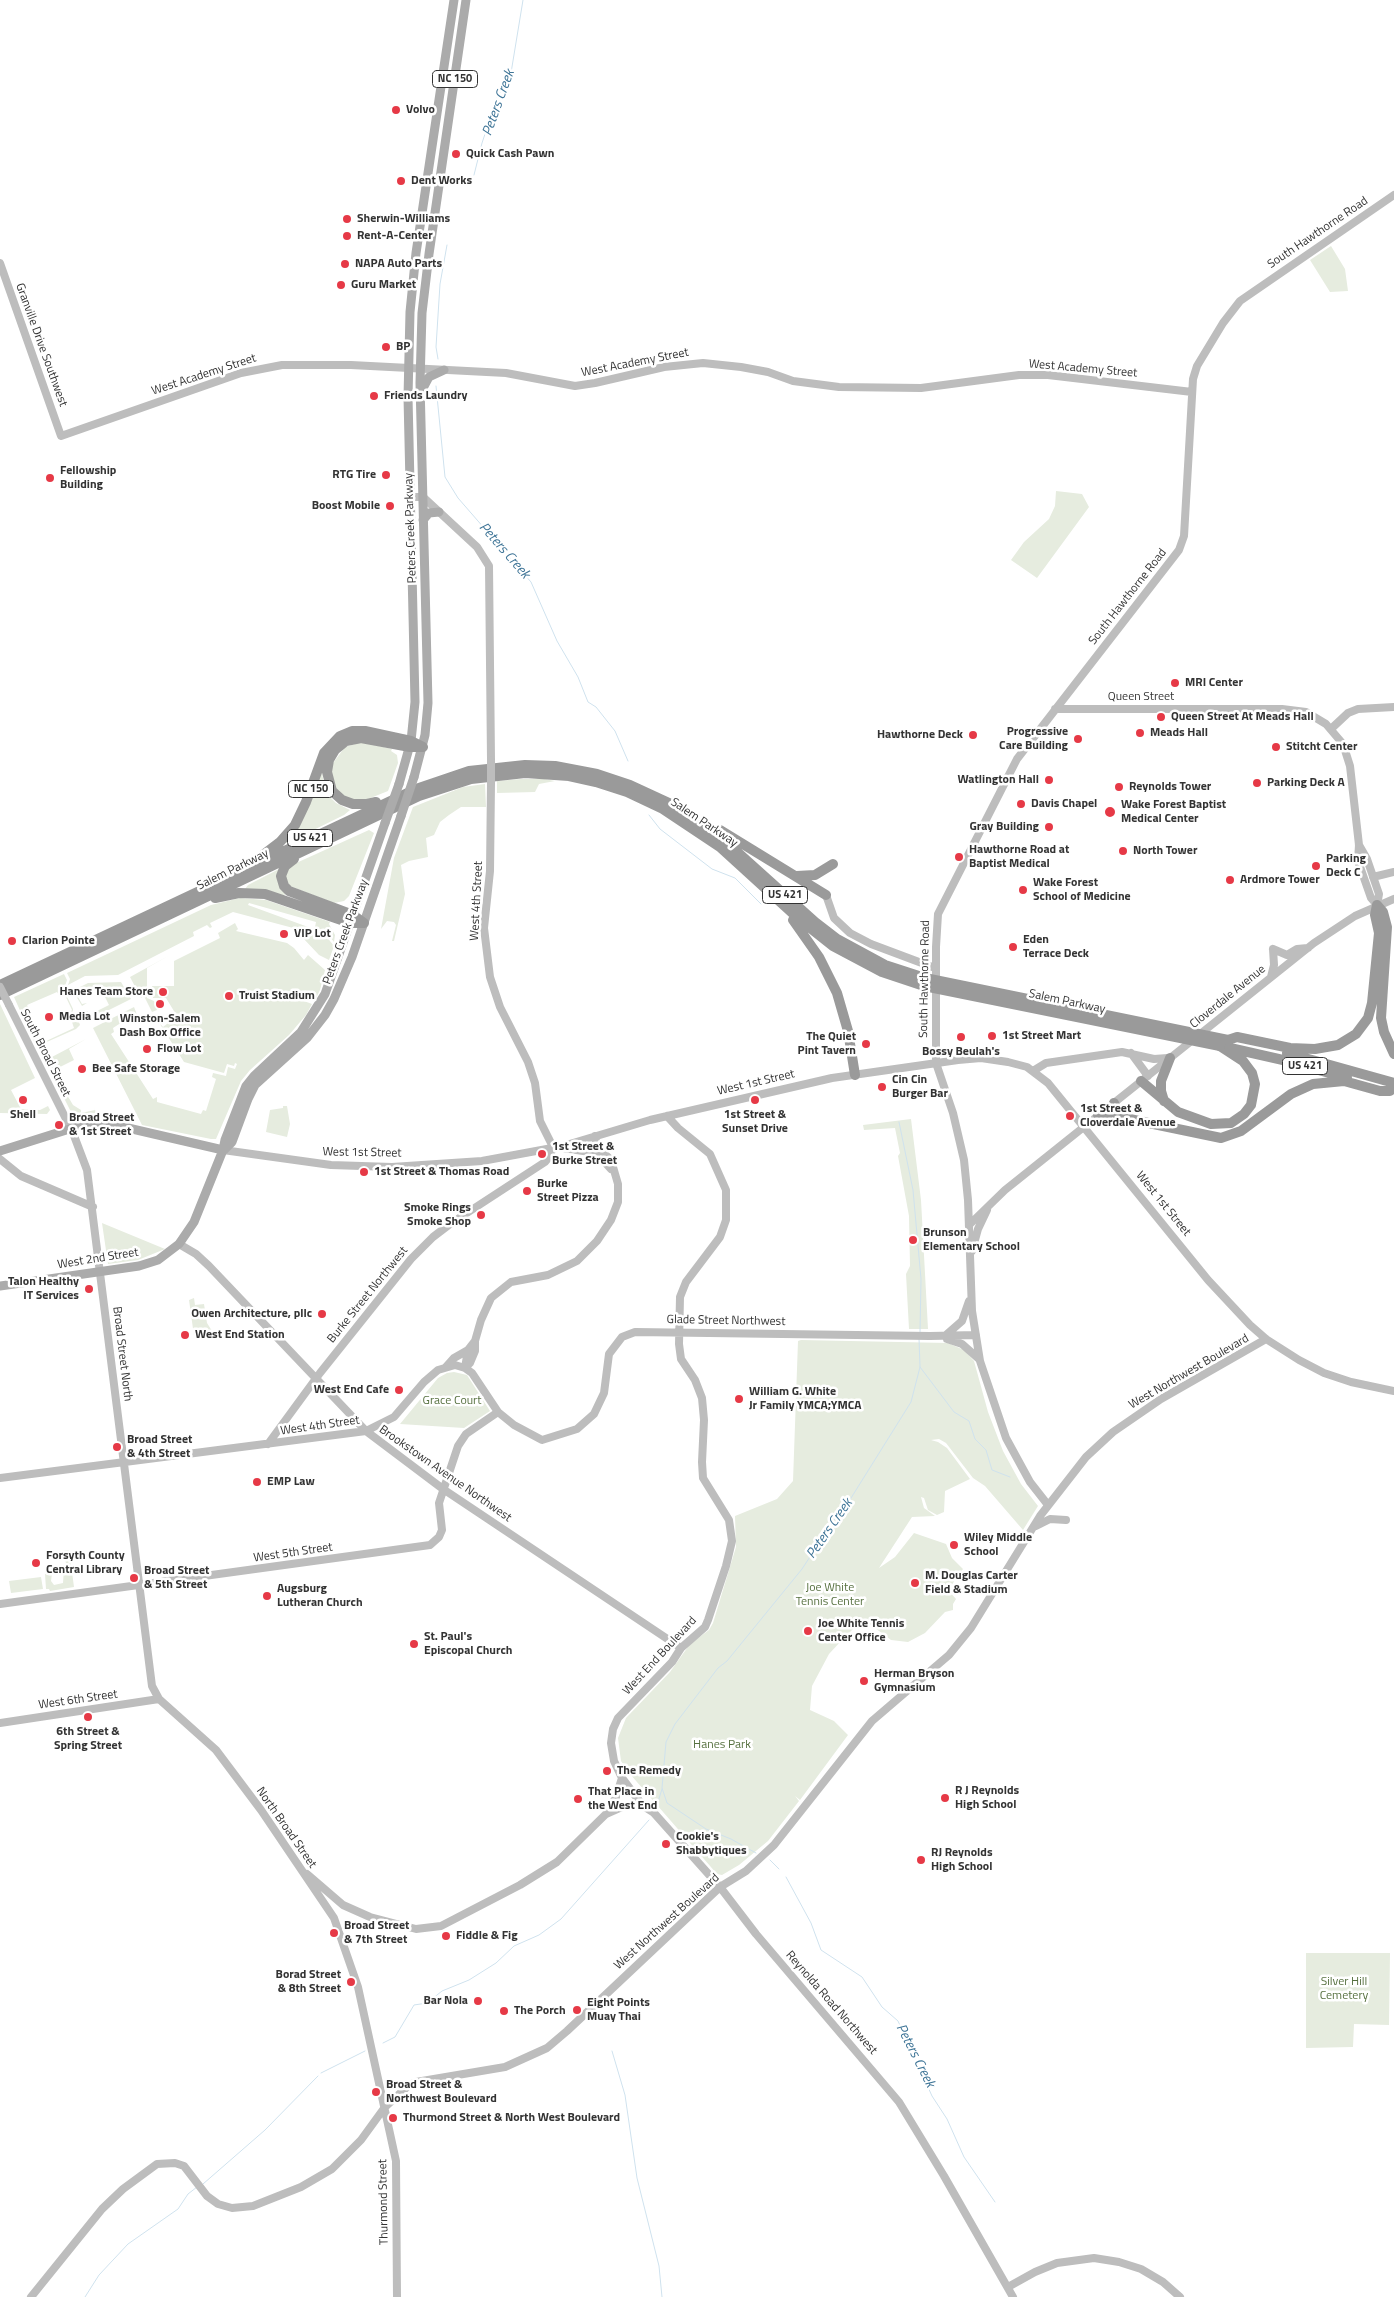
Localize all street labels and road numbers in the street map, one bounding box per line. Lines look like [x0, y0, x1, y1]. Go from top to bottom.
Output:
road number: NC 150 [432, 70, 478, 88]
street label: South Hawthorne Road [1265, 194, 1371, 272]
street label: Granville Drive Southwest [12, 281, 70, 409]
street label: West Academy Street [580, 346, 690, 380]
street label: West Academy Street [150, 351, 258, 399]
street label: West Academy Street [1028, 357, 1138, 381]
street label: Peters Creek Parkway [402, 473, 420, 583]
street label: South Hawthorne Road [1086, 546, 1170, 648]
street label: Queen Street [1108, 690, 1174, 704]
road number: NC 150 [288, 781, 334, 798]
street label: Salem Parkway [668, 795, 740, 851]
road number: US 421 [288, 830, 332, 846]
street label: Salem Parkway [195, 846, 271, 894]
street label: West 4th Street [468, 861, 486, 941]
street label: Peters Creek Parkway [320, 878, 372, 986]
road number: US 421 [762, 886, 808, 904]
street label: South Hawthorne Road [917, 920, 933, 1038]
street label: Cloverdale Avenue [1187, 962, 1269, 1032]
street label: Salem Parkway [1027, 987, 1107, 1017]
street label: South Broad Street [17, 1007, 73, 1099]
road number: US 421 [1282, 1058, 1328, 1074]
street label: West 1st Street [716, 1067, 796, 1099]
street label: West 1st Street [322, 1145, 402, 1161]
street label: West 1st Street [1133, 1169, 1193, 1239]
street label: Burke Street Northwest [325, 1244, 411, 1346]
street label: West 2nd Street [56, 1245, 140, 1273]
street label: Broad Street North [109, 1306, 135, 1402]
street label: Glade Street Northwest [666, 1313, 786, 1329]
street label: West Northwest Boulevard [1126, 1332, 1252, 1412]
street label: West 4th Street [279, 1413, 361, 1439]
street label: Brookstown Avenue Northwest [376, 1423, 514, 1525]
street label: West 5th Street [252, 1540, 334, 1566]
street label: West End Boulevard [620, 1614, 700, 1698]
street label: West 6th Street [37, 1687, 119, 1713]
street label: North Broad Street [253, 1785, 319, 1871]
street label: West Northwest Boulevard [611, 1871, 723, 1973]
street label: Reynolda Road Northwest [782, 1948, 880, 2058]
street label: Thurmond Street [376, 2159, 392, 2245]

